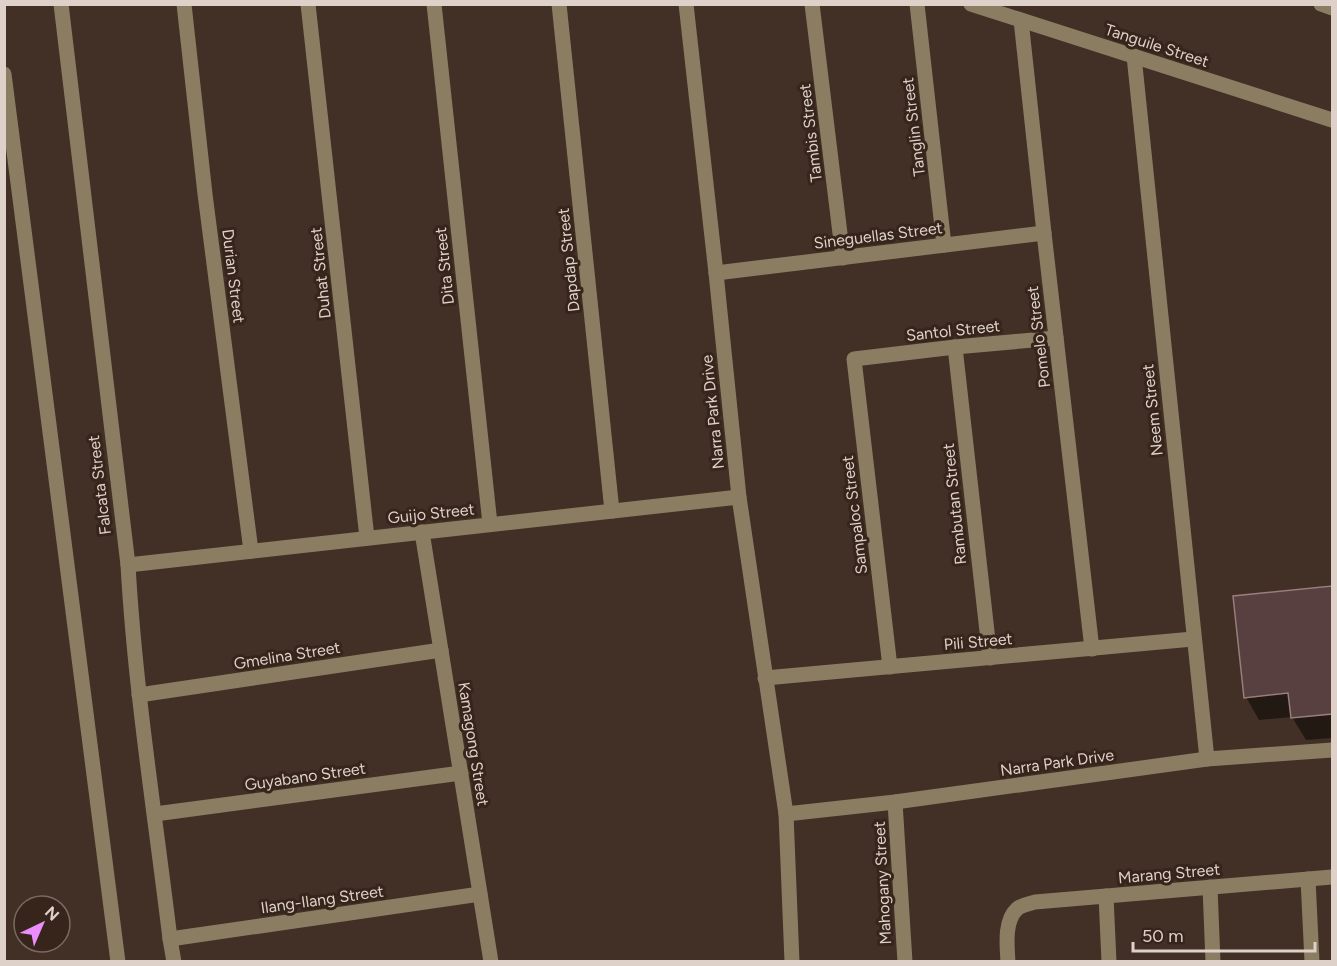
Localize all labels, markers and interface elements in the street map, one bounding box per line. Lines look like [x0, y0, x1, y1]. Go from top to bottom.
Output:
street label: Tanguile Street [1103, 20, 1211, 71]
street label: Tanglin Street [898, 77, 929, 177]
street label: Tambis Street [795, 83, 826, 183]
street label: Dapdap Street [554, 207, 583, 313]
street label: Sineguellas Street [813, 218, 944, 253]
street label: Duhat Street [306, 226, 335, 320]
street label: Dita Street [431, 226, 458, 306]
street label: Durian Street [218, 228, 249, 324]
street label: Pomelo Street [1023, 285, 1054, 389]
street label: Santol Street [905, 316, 1001, 345]
street label: Narra Park Drive [697, 354, 728, 470]
street label: Neem Street [1138, 363, 1167, 457]
street label: Falcata Street [84, 434, 115, 536]
street label: Rambutan Street [939, 442, 970, 566]
street label: Sampaloc Street [838, 455, 871, 575]
street label: Guijo Street [387, 499, 475, 527]
street label: Pili Street [943, 629, 1013, 654]
street label: Gmelina Street [232, 638, 342, 673]
street label: Kamagong Street [454, 681, 493, 807]
street label: Narra Park Drive [999, 745, 1116, 780]
street label: Guyabano Street [243, 759, 367, 794]
street label: Mahogany Street [870, 821, 895, 945]
street label: Marang Street [1117, 860, 1221, 887]
street label: Ilang-Ilang Street [259, 881, 385, 918]
north arrow [12, 894, 72, 954]
text: N [41, 902, 63, 925]
scale bar [1133, 915, 1314, 953]
text: 50 m [1142, 925, 1184, 947]

